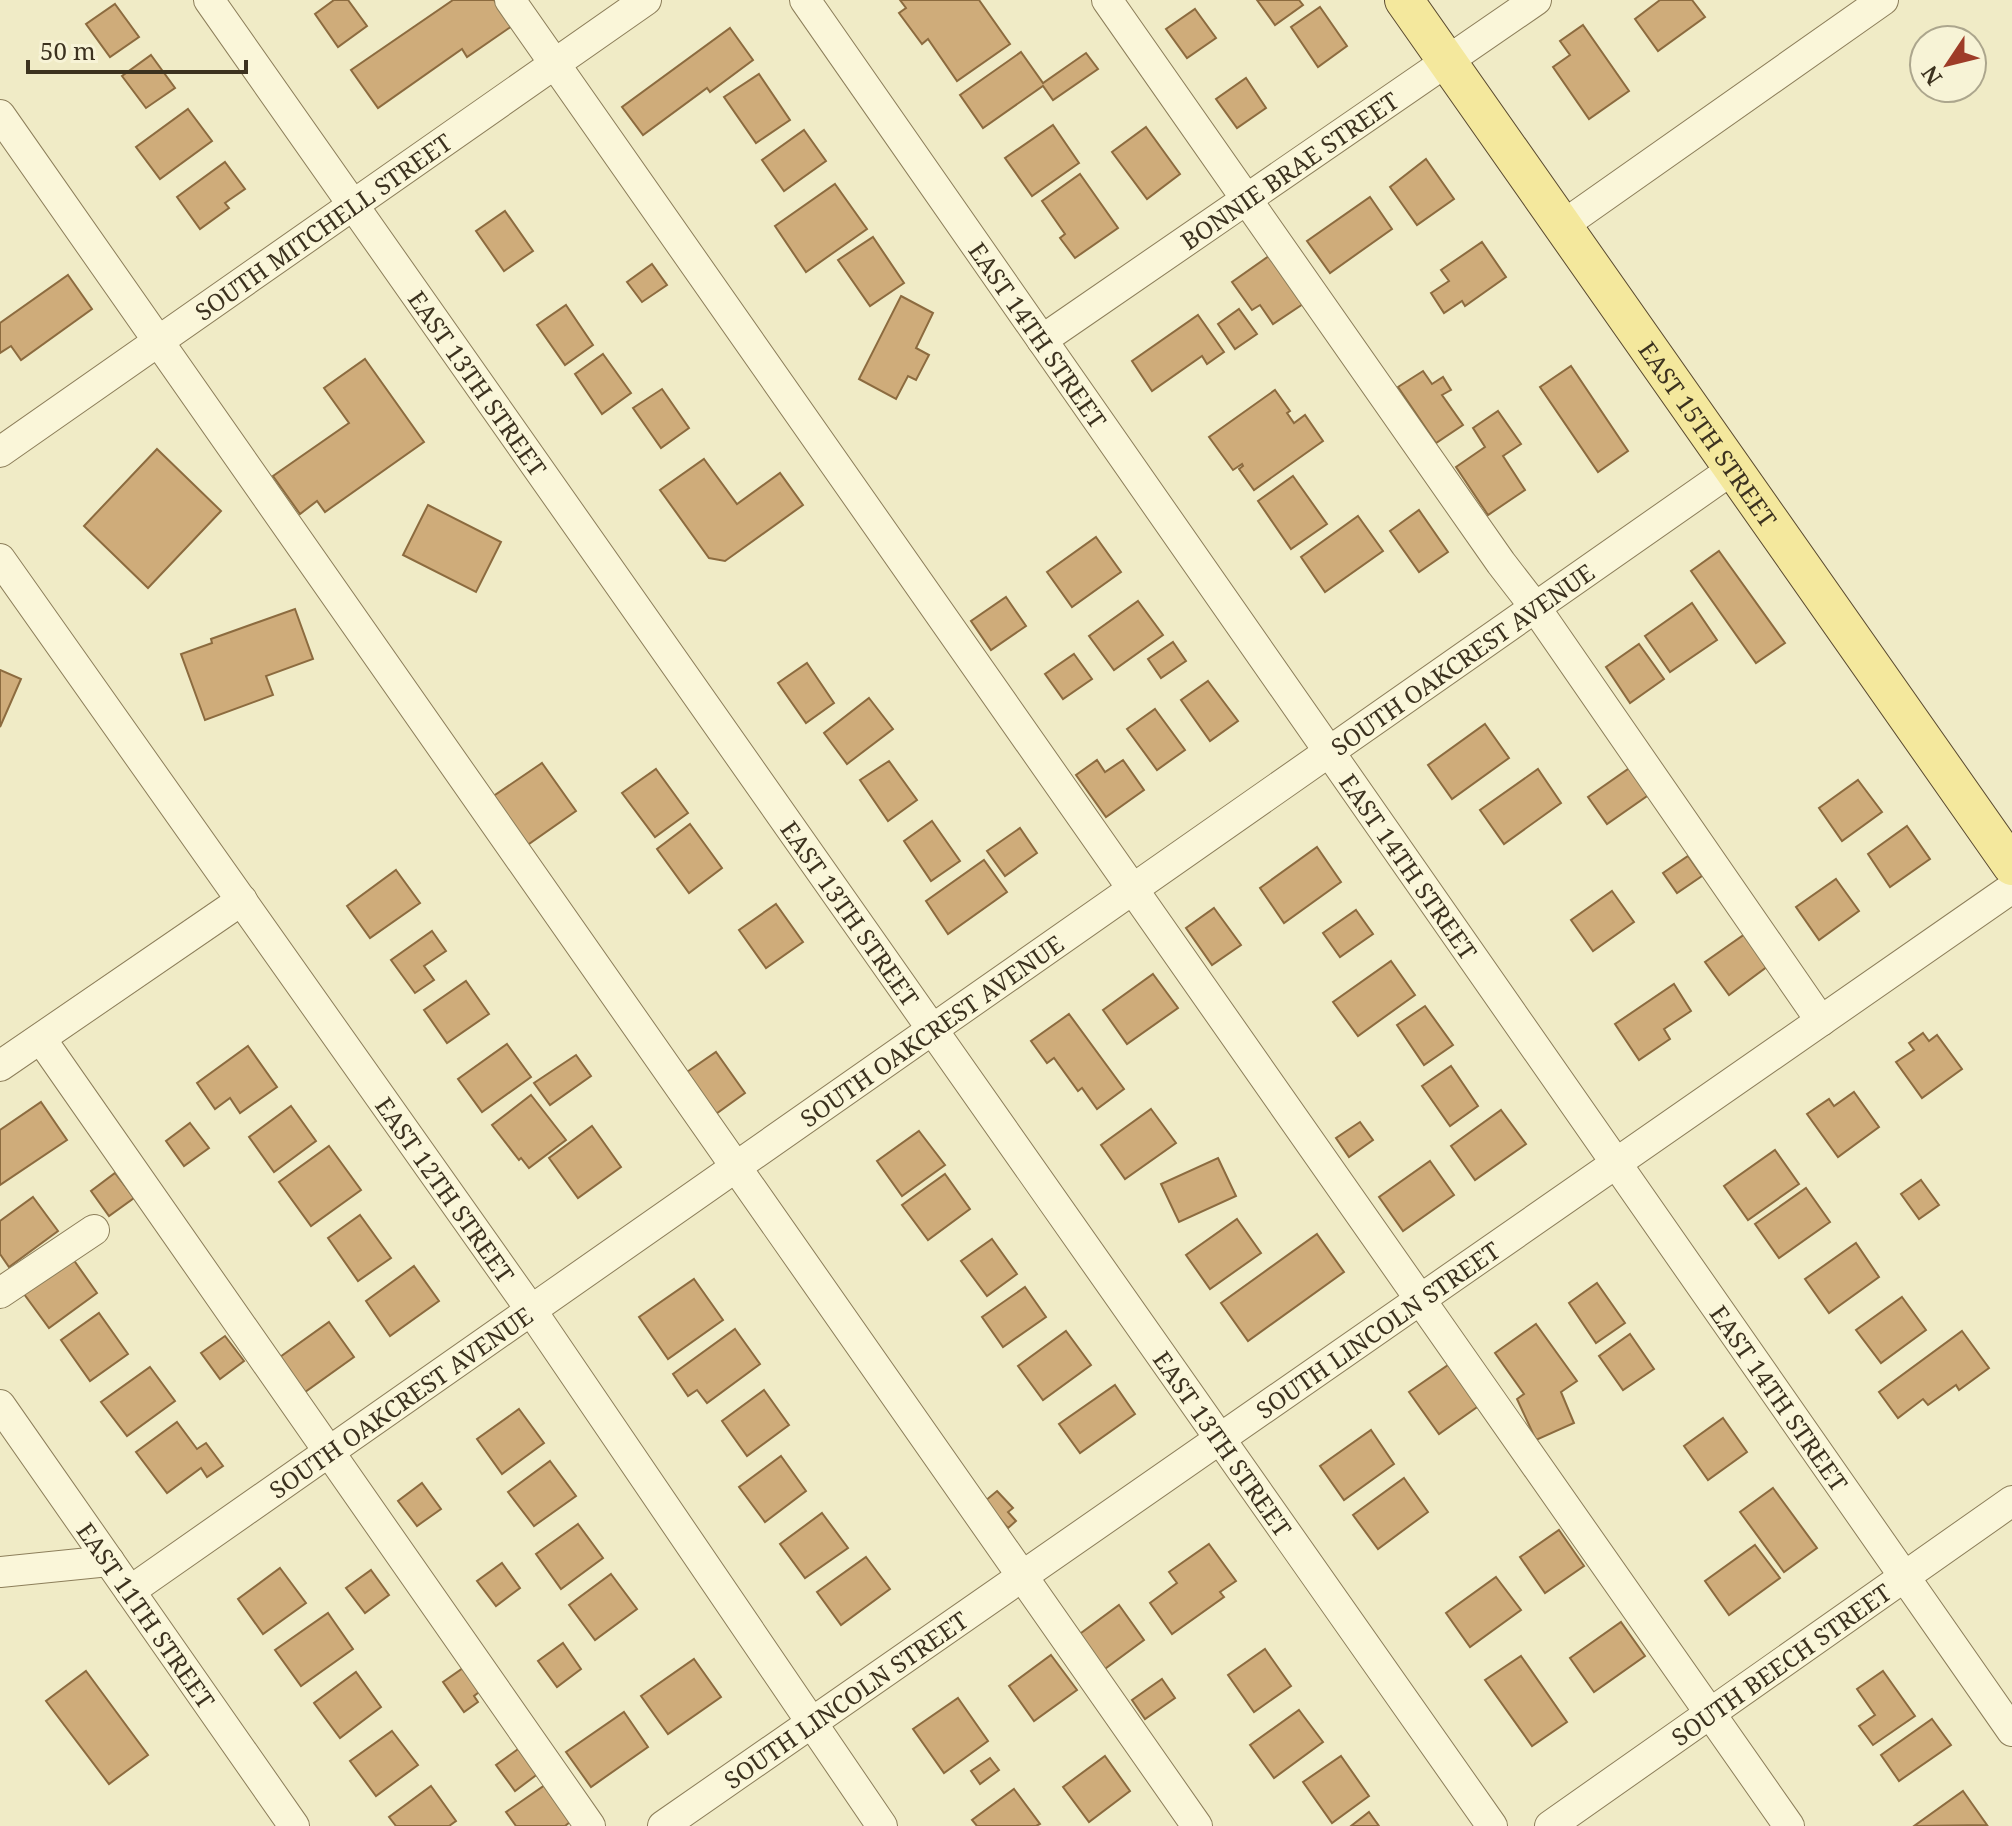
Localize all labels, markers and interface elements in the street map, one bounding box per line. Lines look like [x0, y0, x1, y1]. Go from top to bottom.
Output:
scale bar [28, 24, 246, 74]
north arrow [1908, 24, 1988, 104]
text: 50 m [40, 34, 96, 67]
text: N [1914, 60, 1948, 92]
street label: BONNIE BRAE STREET [1174, 83, 1405, 256]
street label: SOUTH MITCHELL STREET [188, 125, 458, 327]
street label: EAST 14TH STREET [962, 235, 1115, 435]
street label: EAST 13TH STREET [401, 283, 555, 483]
street label: EAST 15TH STREET [1632, 334, 1785, 533]
street label: SOUTH OAKCREST AVENUE [1324, 555, 1600, 762]
street label: EAST 14TH STREET [1333, 767, 1486, 966]
street label: EAST 13TH STREET [774, 814, 927, 1013]
street label: SOUTH OAKCREST AVENUE [793, 927, 1069, 1134]
street label: EAST 12TH STREET [369, 1090, 523, 1289]
street label: SOUTH LINCOLN STREET [1249, 1233, 1506, 1426]
street label: SOUTH OAKCREST AVENUE [262, 1298, 539, 1505]
street label: EAST 14TH STREET [1703, 1298, 1856, 1498]
street label: EAST 13TH STREET [1146, 1344, 1300, 1543]
street label: EAST 11TH STREET [70, 1515, 223, 1715]
street label: SOUTH BEECH STREET [1664, 1575, 1897, 1752]
street label: SOUTH LINCOLN STREET [717, 1603, 974, 1796]

